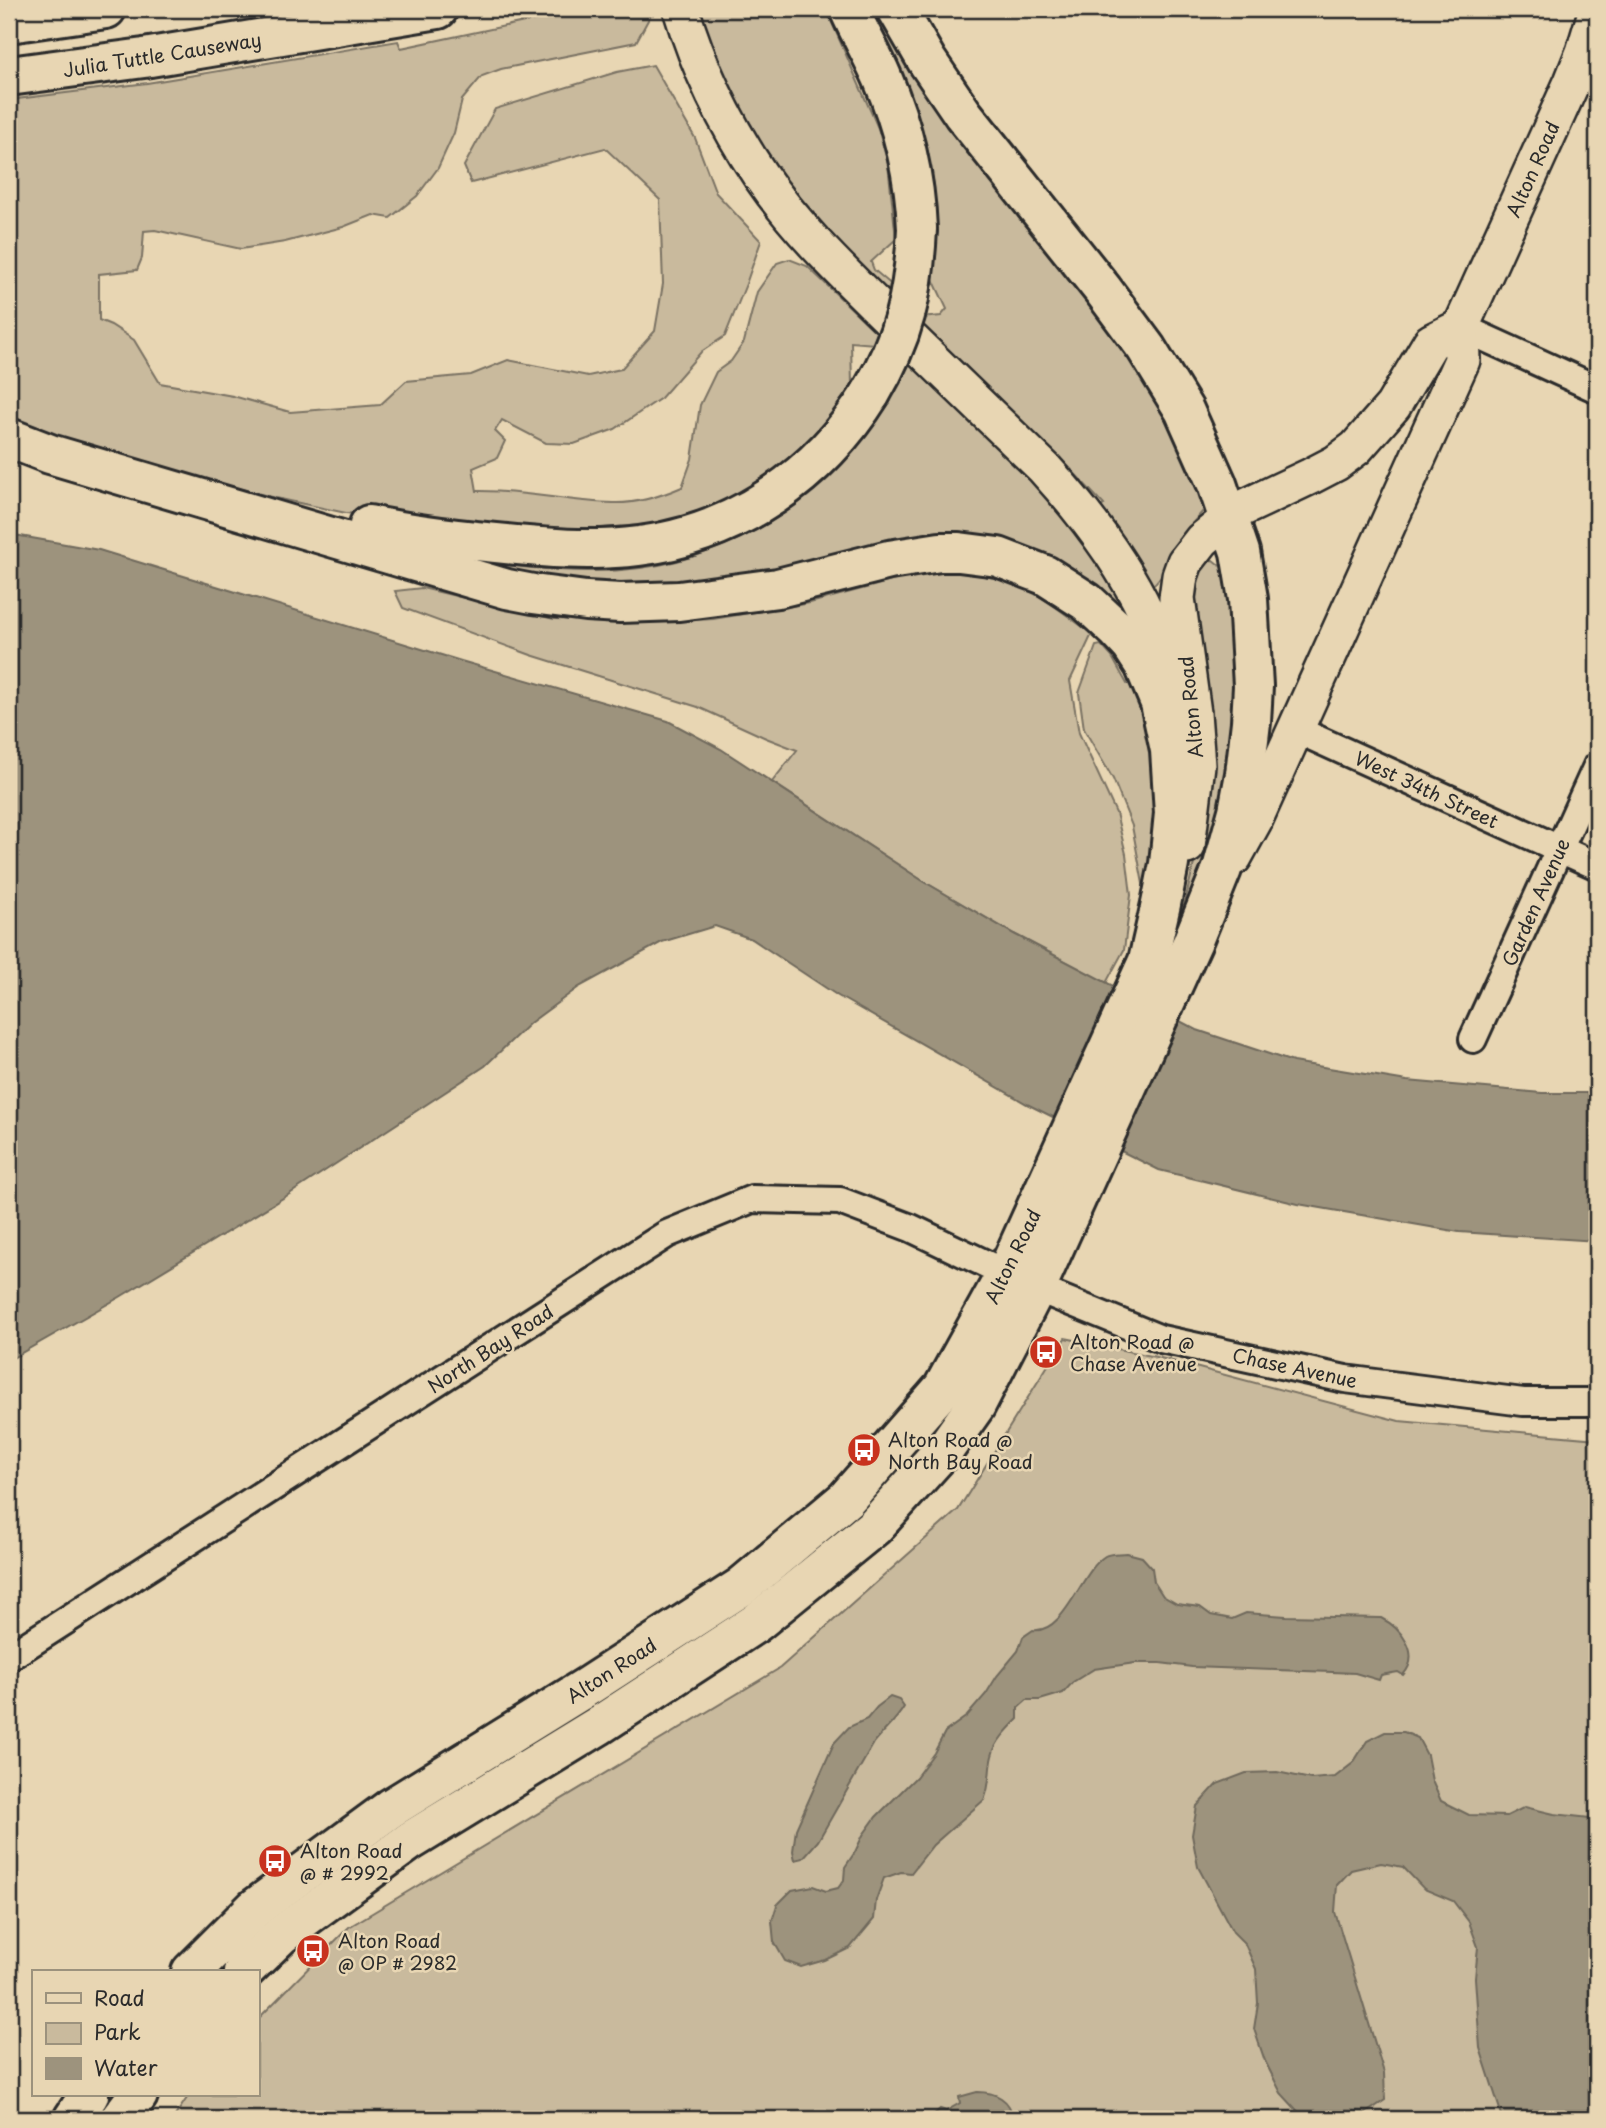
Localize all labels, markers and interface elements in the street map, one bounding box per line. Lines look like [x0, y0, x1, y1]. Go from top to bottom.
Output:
street label: Julia Tuttle Causeway [61, 24, 263, 84]
street label: Alton Road [1498, 116, 1566, 222]
street label: Alton Road [1171, 655, 1209, 759]
street label: West 34th Street [1351, 743, 1504, 835]
street label: Garden Avenue [1494, 833, 1576, 971]
street label: Alton Road [977, 1204, 1047, 1308]
street label: North Bay Road [422, 1297, 558, 1399]
place label: Alton Road @ Chase Avenue [1070, 1327, 1197, 1377]
bus stop icon: Alton Road @ Chase Avenue [1027, 1333, 1065, 1371]
street label: Chase Avenue [1230, 1340, 1360, 1394]
place label: Alton Road @ North Bay Road [888, 1425, 1033, 1475]
bus stop icon: Alton Road @ North Bay Road [845, 1431, 883, 1469]
street label: Alton Road [560, 1630, 662, 1710]
place label: Alton Road @ # 2992 [300, 1836, 403, 1886]
bus stop icon: Alton Road @ # 2992 [256, 1842, 294, 1880]
place label: Alton Road @ OP # 2982 [338, 1926, 457, 1976]
bus stop icon: Alton Road @ OP # 2982 [294, 1932, 332, 1970]
legend [32, 1970, 259, 2096]
text: Road [94, 1981, 145, 2013]
text: Park [94, 2015, 141, 2047]
text: Water [94, 2051, 158, 2083]

